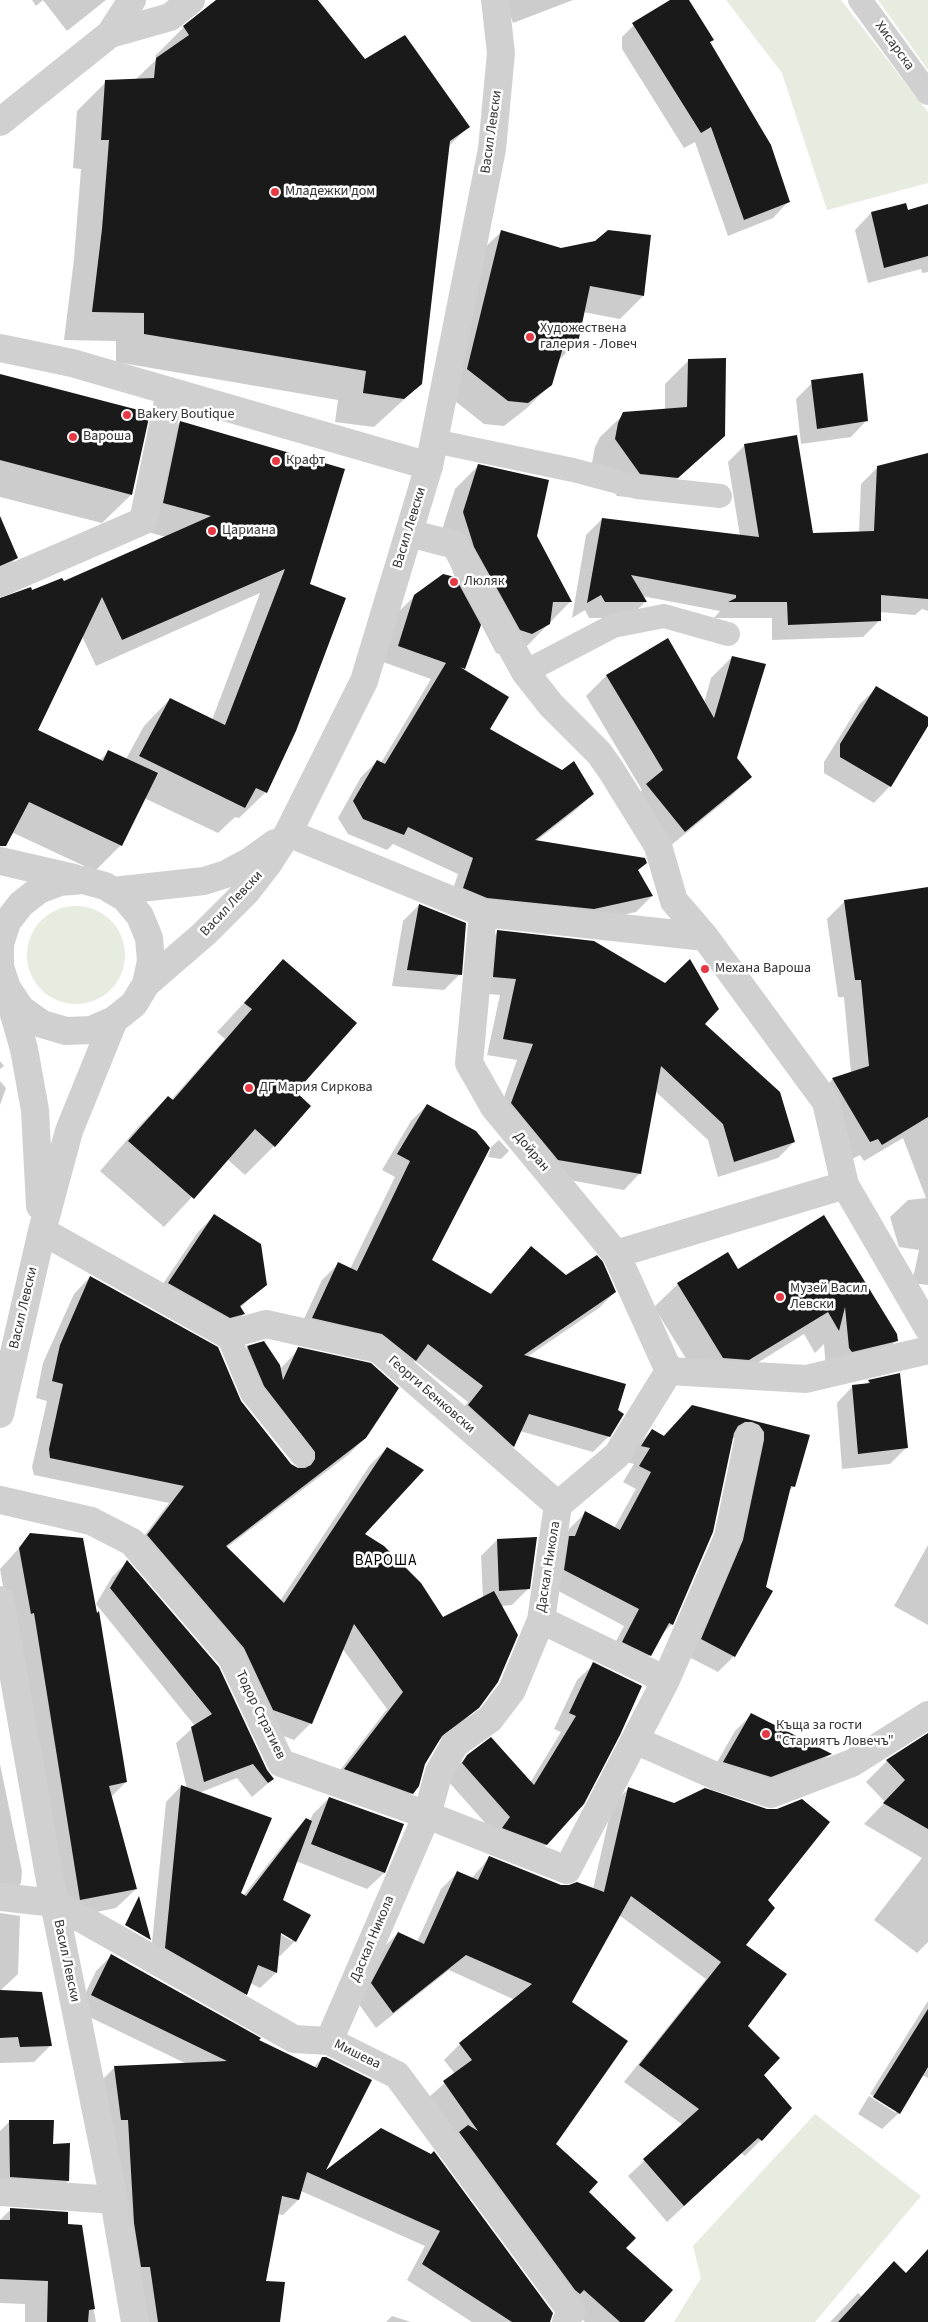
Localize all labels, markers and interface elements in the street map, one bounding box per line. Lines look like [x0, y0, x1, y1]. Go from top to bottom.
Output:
street label: Хисарска [871, 18, 917, 74]
street label: Васил Левски [478, 89, 506, 175]
place label: Младежки дом [285, 184, 375, 200]
marker: Младежки дом [269, 186, 281, 198]
place label: Художествена галерия - Ловеч [540, 321, 637, 354]
marker: Художествена галерия - Ловеч [524, 331, 536, 343]
place label: Bakery Boutique [137, 407, 234, 423]
marker: Bakery Boutique [121, 409, 133, 421]
place label: Вароша [83, 429, 131, 445]
marker: Вароша [67, 431, 79, 443]
place label: Крафт [286, 453, 325, 469]
marker: Крафт [270, 455, 282, 467]
street label: Васил Левски [390, 485, 430, 571]
place label: Цариана [222, 523, 276, 539]
marker: Цариана [206, 525, 218, 537]
place label: Люляк [464, 574, 505, 590]
marker: Люляк [448, 576, 460, 588]
street label: Васил Левски [197, 868, 267, 940]
place label: Механа Вароша [715, 961, 811, 977]
marker: Механа Вароша [699, 963, 711, 975]
place label: ДГ Мария Сиркова [259, 1080, 373, 1096]
marker: ДГ Мария Сиркова [243, 1082, 255, 1094]
street label: Дойран [509, 1129, 553, 1175]
street label: Васил Левски [6, 1265, 42, 1351]
place label: Музей Васил Левски [790, 1281, 868, 1314]
marker: Музей Васил Левски [774, 1291, 786, 1303]
street label: Георги Бенковски [384, 1353, 478, 1437]
street label: Даскал Никола [533, 1520, 565, 1614]
district label: ВАРОША [354, 1553, 418, 1571]
street label: Тодор Стратиев [231, 1668, 289, 1762]
place label: Къща за гости "Стариятъ Ловечъ" [776, 1718, 894, 1750]
marker: Къща за гости "Стариятъ Ловечъ" [760, 1728, 772, 1740]
street label: Даскал Никола [347, 1893, 399, 1985]
street label: Васил Левски [49, 1918, 83, 2004]
street label: Мишева [331, 2037, 383, 2073]

